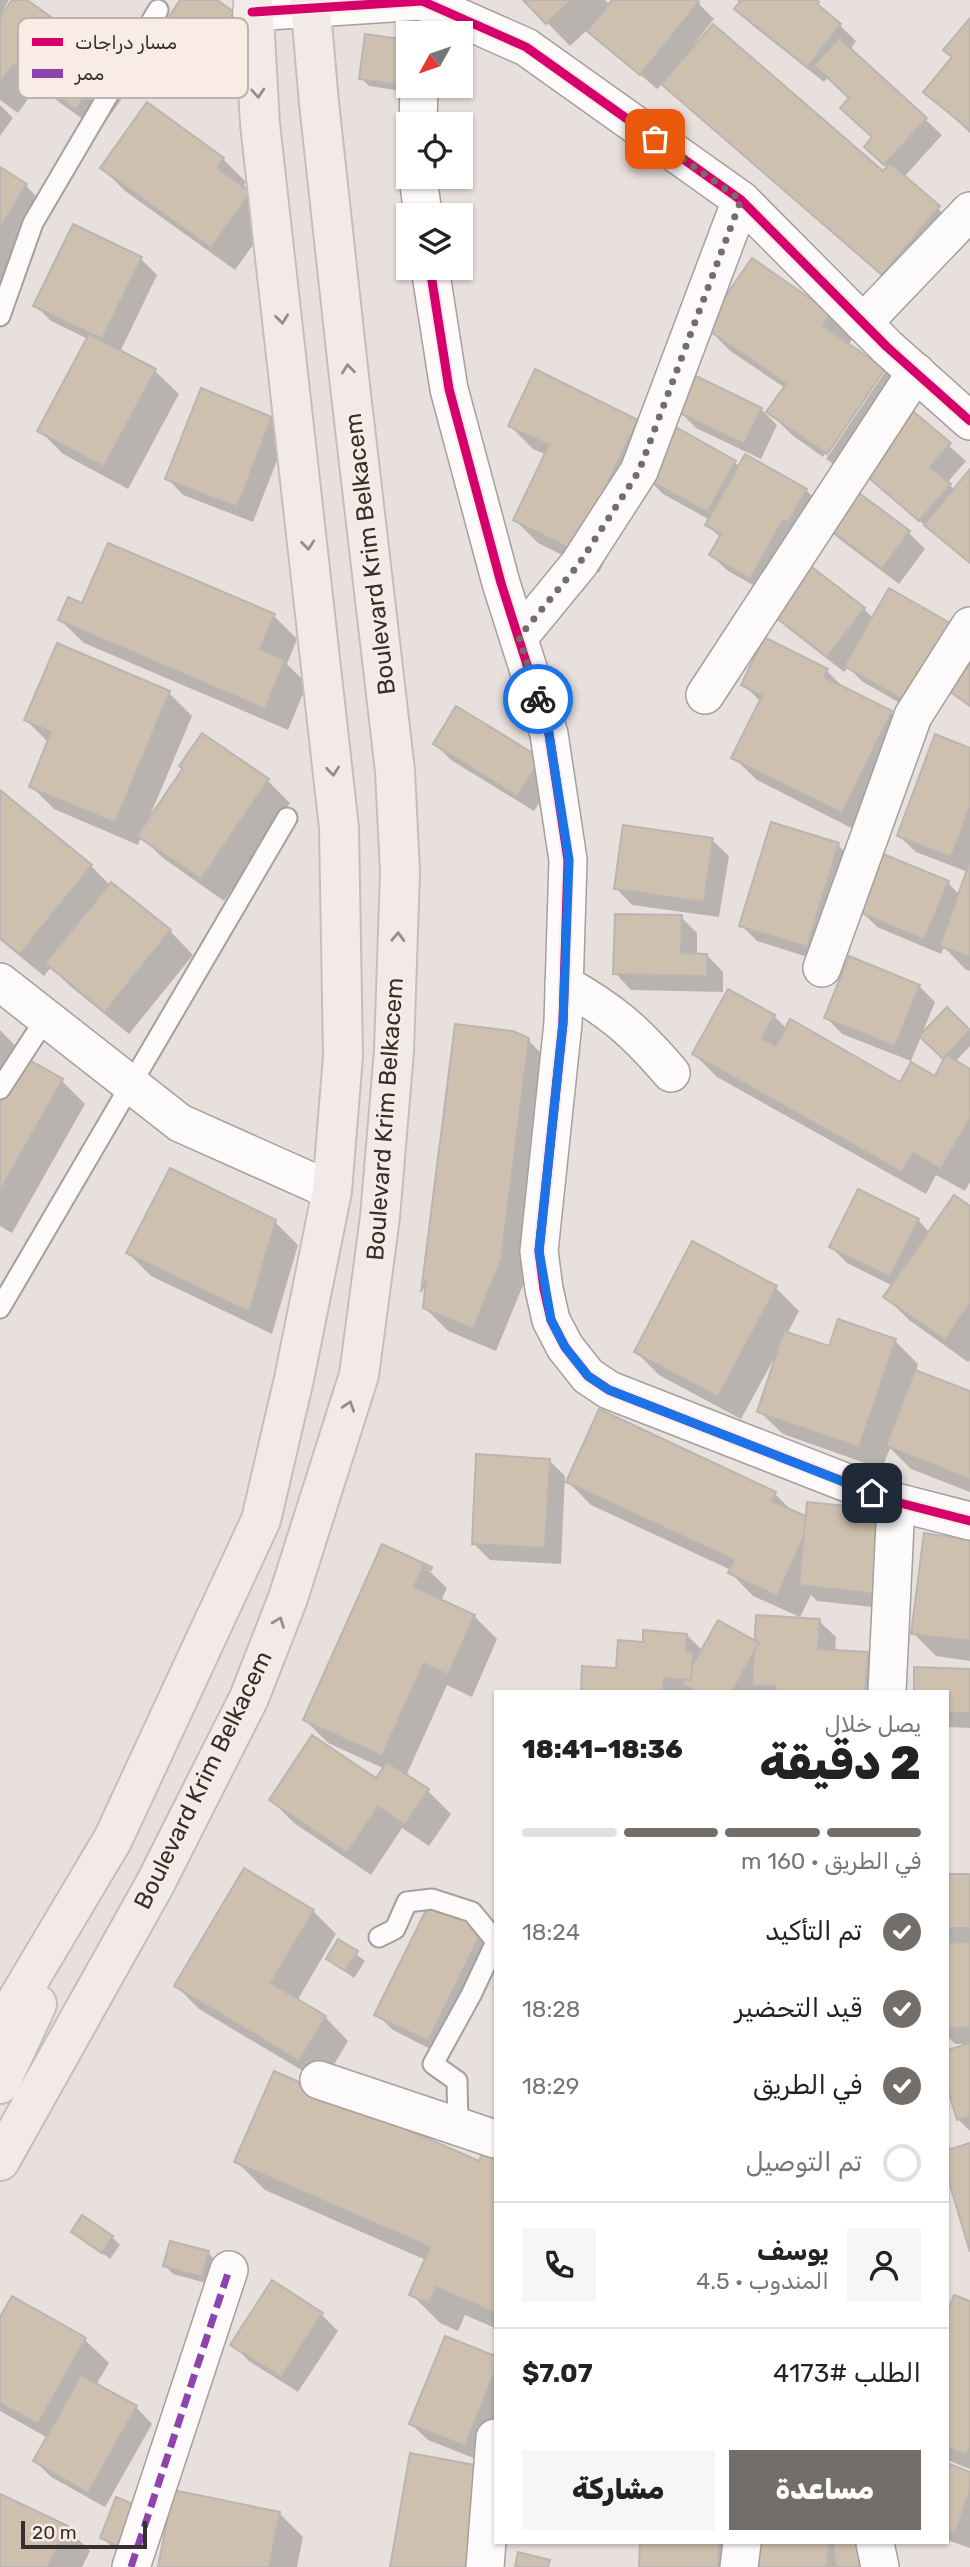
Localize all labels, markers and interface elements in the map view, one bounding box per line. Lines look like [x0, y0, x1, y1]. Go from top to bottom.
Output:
legend [18, 18, 248, 98]
north arrow [396, 21, 472, 98]
map controls [396, 21, 473, 280]
text: مسار دراجات [75, 31, 177, 54]
text: ممر [74, 62, 104, 85]
one-way arrow [250, 87, 265, 98]
pin [625, 109, 685, 169]
button: locate [396, 112, 473, 189]
icon: bag [636, 120, 674, 158]
button: layers [396, 203, 473, 280]
one-way arrow [274, 314, 289, 325]
one-way arrow [340, 363, 355, 375]
street label: Boulevard Krim Belkacem [339, 412, 401, 696]
one-way arrow [300, 539, 315, 551]
courier [503, 664, 573, 734]
icon: bike [519, 680, 557, 718]
one-way arrow [325, 766, 340, 777]
one-way arrow [390, 931, 405, 942]
street label: Boulevard Krim Belkacem [361, 977, 409, 1261]
one-way arrow [341, 1400, 355, 1412]
pin [842, 1463, 902, 1523]
icon: home [853, 1474, 891, 1512]
one-way arrow [270, 1617, 284, 1629]
street label: Boulevard Krim Belkacem [128, 1646, 278, 1914]
text: يصل خلال [825, 1710, 921, 1738]
text: 18:36–18:41 [522, 1734, 683, 1765]
text: 2 دقيقة [759, 1736, 921, 1791]
text: في الطريق · 160 m [741, 1847, 921, 1875]
icon: check [883, 1913, 921, 1951]
text: تم التأكيد [765, 1916, 862, 1947]
text: 18:24 [522, 1918, 580, 1946]
icon: check [883, 1990, 921, 2028]
text: قيد التحضير [735, 1993, 862, 2024]
text: 18:28 [522, 1995, 581, 2023]
icon: check [883, 2067, 921, 2105]
text: في الطريق [753, 2070, 862, 2101]
text: 18:29 [522, 2072, 580, 2100]
text: تم التوصيل [745, 2147, 862, 2178]
button: phone [522, 2228, 596, 2302]
button: person [847, 2228, 921, 2302]
text: يوسف [757, 2236, 829, 2267]
text: المندوب · 4.5 [696, 2267, 829, 2295]
text: $7.07 [522, 2358, 593, 2389]
text: الطلب #4173 [773, 2358, 921, 2389]
button: مشاركة [522, 2450, 715, 2530]
button: مساعدة [729, 2450, 921, 2530]
scale bar [21, 2518, 147, 2550]
text: 20 m [32, 2521, 77, 2544]

